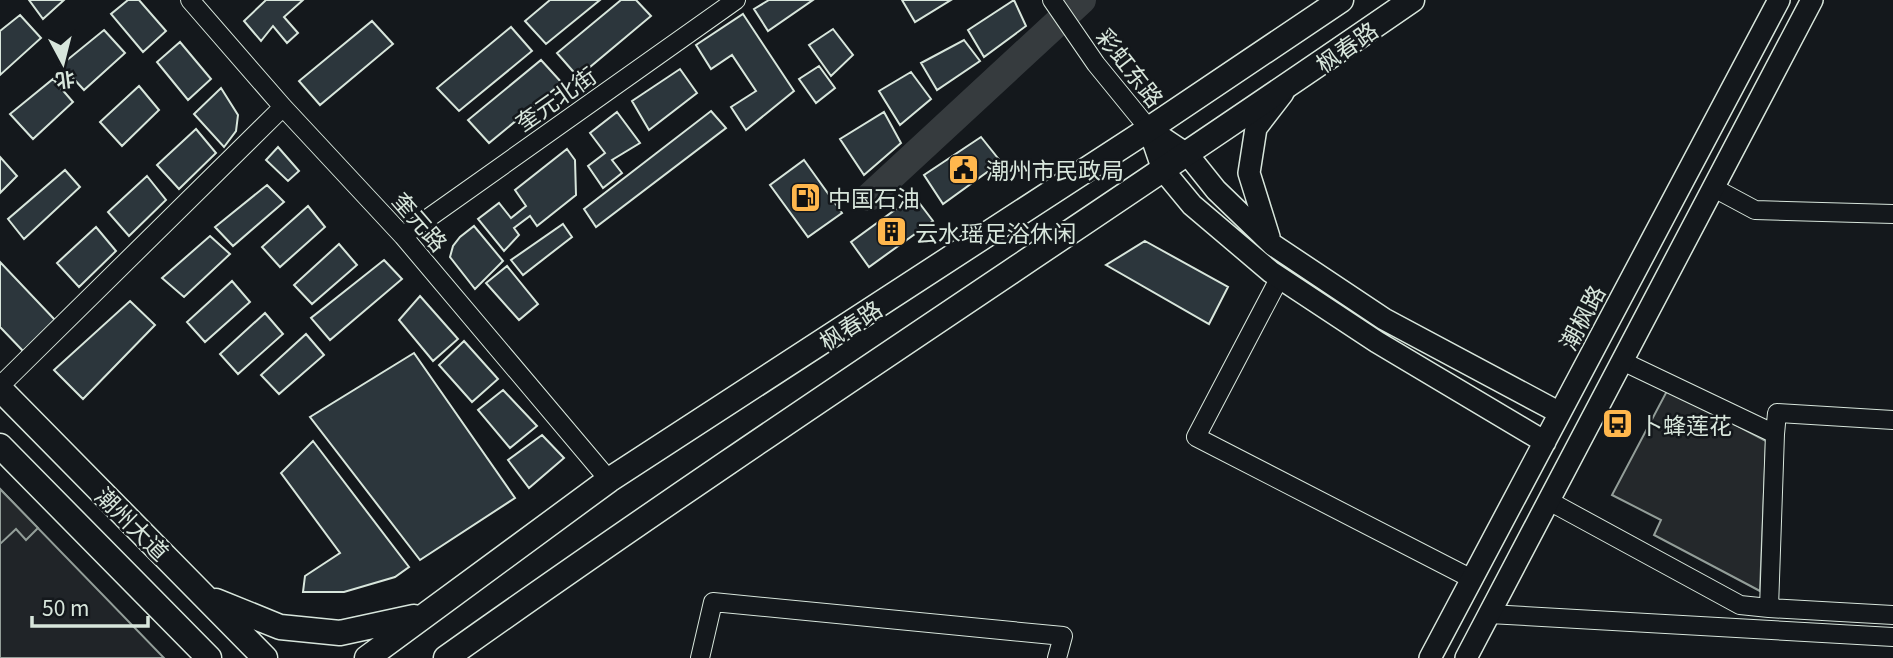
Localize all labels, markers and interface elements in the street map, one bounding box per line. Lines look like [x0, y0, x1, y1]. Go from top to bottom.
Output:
street label: 枫春路 [1308, 12, 1384, 80]
street label: 彩虹东路 [1089, 20, 1173, 114]
north arrow [28, 28, 98, 98]
street label: 奎元北街 [508, 58, 602, 138]
text: 北 [54, 67, 76, 96]
public building icon: 潮州市民政局 [946, 152, 980, 186]
place label: 潮州市民政局 [986, 152, 1124, 186]
fuel station icon: 中国石油 [788, 180, 822, 214]
place label: 中国石油 [828, 180, 920, 214]
street label: 奎元路 [386, 184, 456, 258]
building icon: 云水瑶足浴休闲 [875, 215, 909, 249]
place label: 云水瑶足浴休闲 [915, 215, 1076, 249]
street label: 潮枫路 [1550, 279, 1612, 355]
street label: 枫春路 [812, 291, 888, 357]
bus stop icon: 卜蜂莲花 [1600, 407, 1634, 441]
place label: 卜蜂莲花 [1640, 407, 1732, 441]
street label: 潮州大道 [88, 478, 178, 568]
scale bar [32, 584, 147, 628]
text: 50 m [42, 592, 89, 622]

